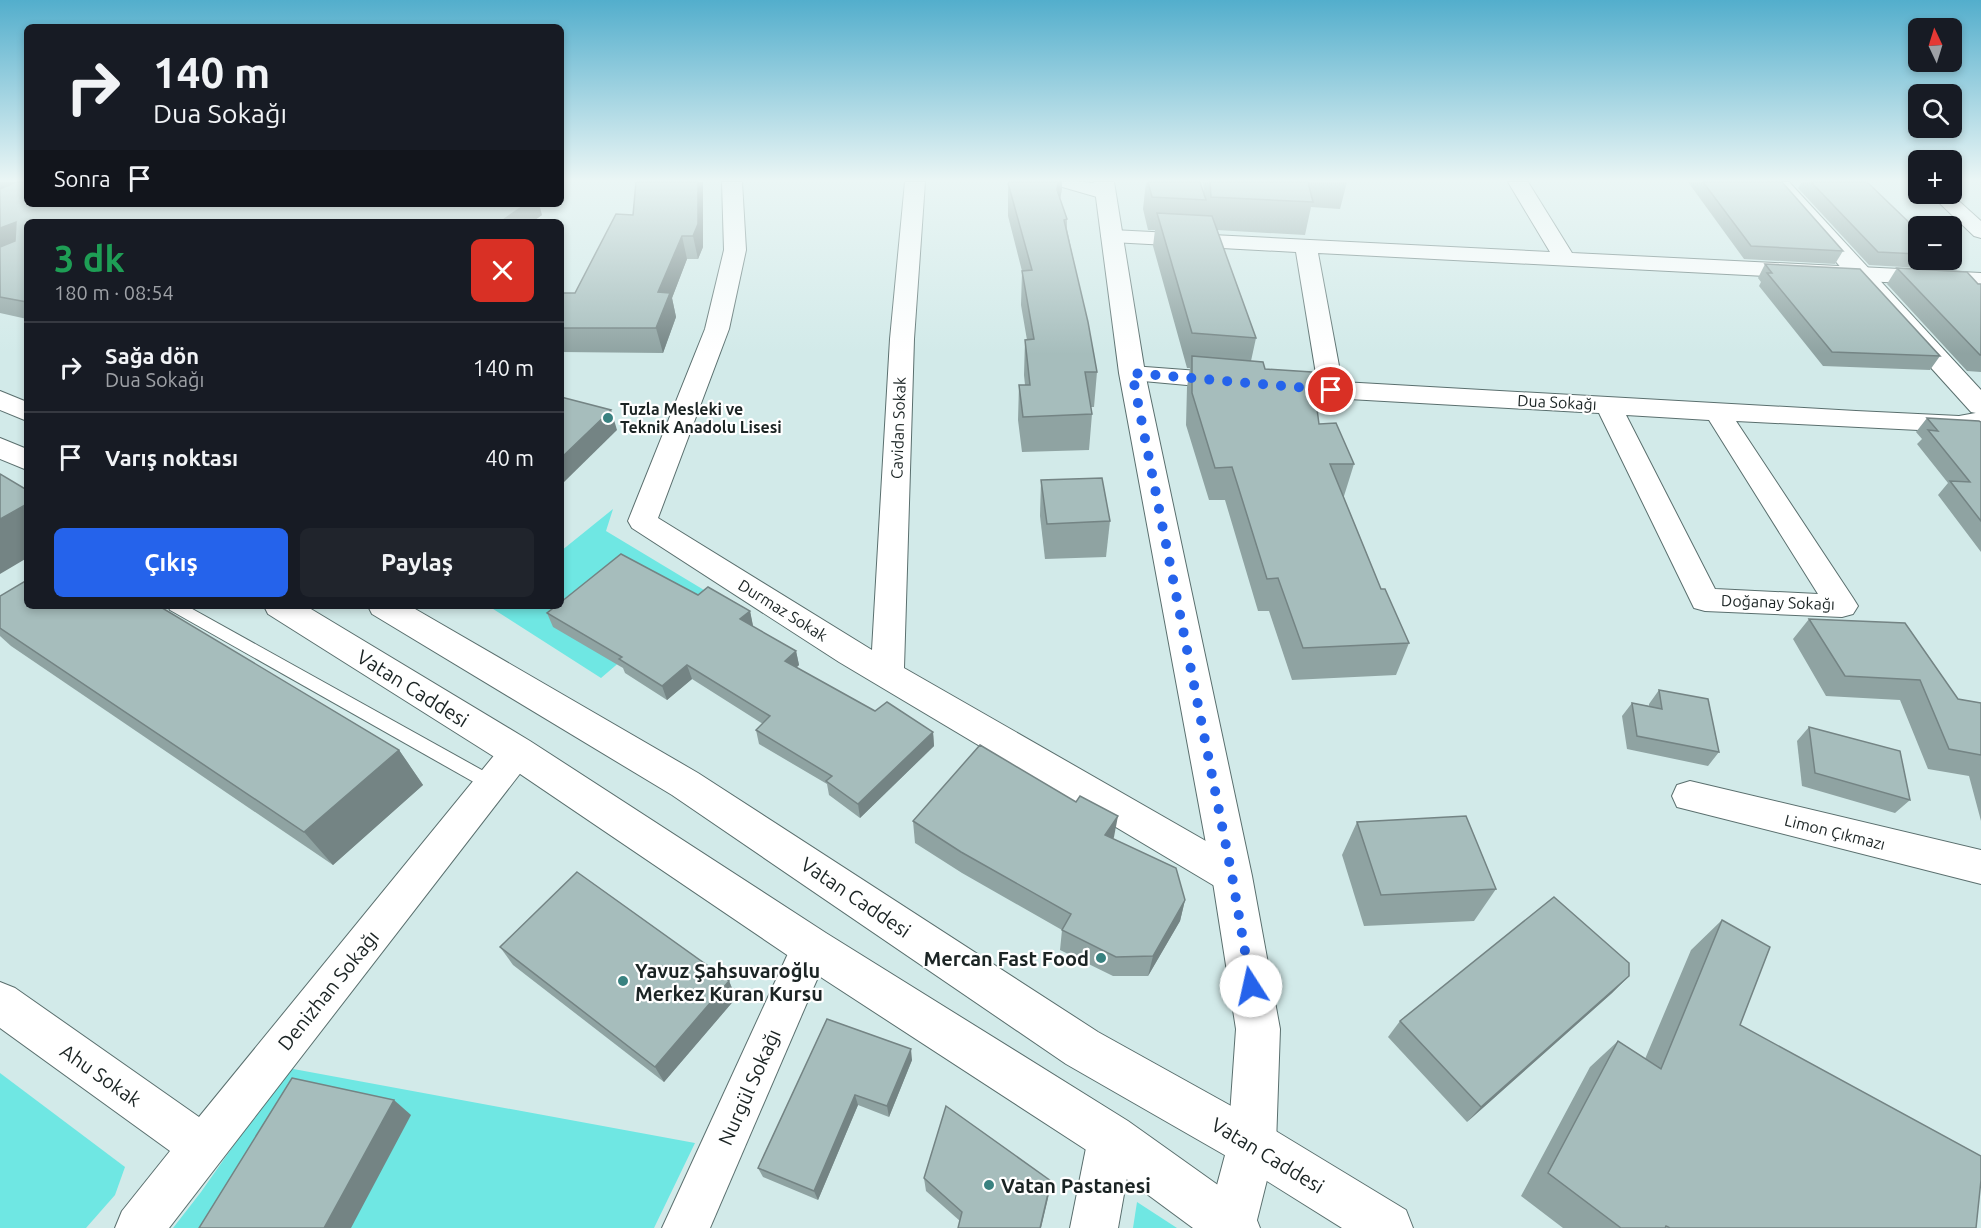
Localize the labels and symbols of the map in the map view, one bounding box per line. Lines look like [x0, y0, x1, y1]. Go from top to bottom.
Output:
north arrow [1908, 18, 1962, 72]
pin [1305, 364, 1356, 415]
street label: Cavidan Sokak [887, 377, 909, 479]
street label: Dua Sokağı [1517, 391, 1597, 413]
place label: Tuzla Mesleki ve Teknik Anadolu Lisesi [620, 400, 782, 436]
marker: Tuzla Mesleki ve Teknik Anadolu Lisesi [601, 411, 615, 425]
street label: Durmaz Sokak [735, 575, 831, 645]
street label: Doğanay Sokağı [1721, 591, 1835, 613]
street label: Vatan Caddesi [353, 645, 473, 731]
street label: Limon Çıkmazı [1783, 811, 1887, 853]
street label: Vatan Caddesi [797, 852, 915, 942]
street label: Denizhan Sokağı [273, 926, 383, 1054]
place label: Mercan Fast Food [923, 947, 1089, 970]
marker: Mercan Fast Food [1094, 951, 1108, 965]
position arrow [1219, 954, 1283, 1018]
place label: Yavuz Şahsuvaroğlu Merkez Kuran Kursu [635, 959, 823, 1005]
marker: Yavuz Şahsuvaroğlu Merkez Kuran Kursu [616, 974, 630, 988]
street label: Nurgül Sokağı [713, 1025, 785, 1149]
street label: Ahu Sokak [56, 1039, 146, 1111]
street label: Vatan Caddesi [1208, 1112, 1328, 1198]
place label: Vatan Pastanesi [1001, 1174, 1151, 1197]
marker: Vatan Pastanesi [982, 1178, 996, 1192]

